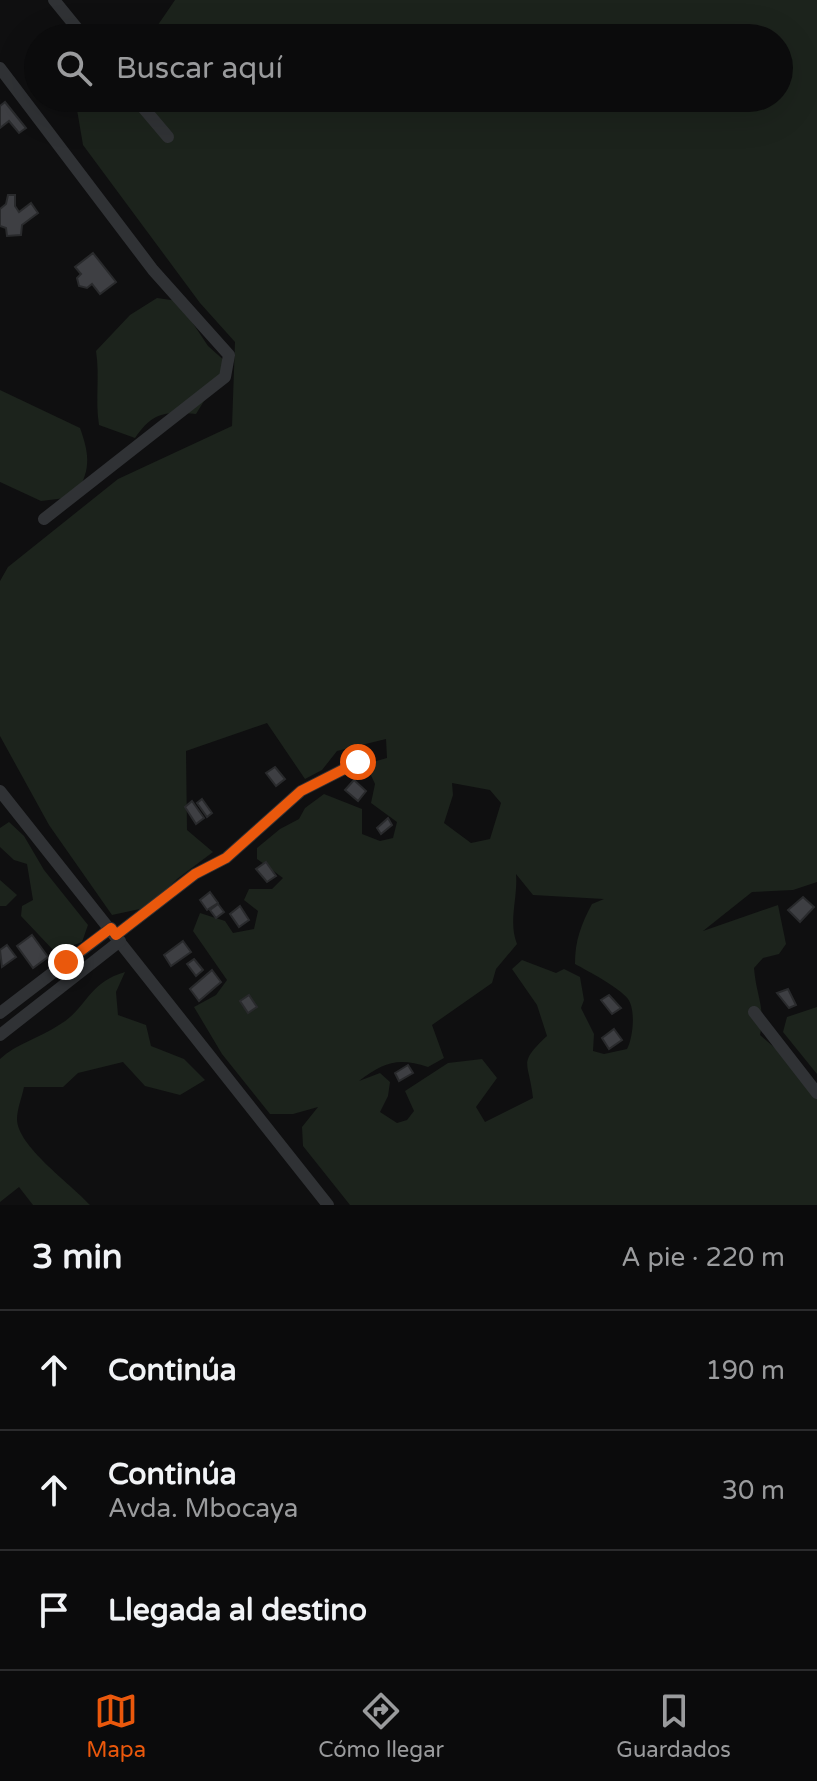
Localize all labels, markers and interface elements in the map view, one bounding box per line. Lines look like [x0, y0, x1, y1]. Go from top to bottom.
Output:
search box [24, 24, 793, 112]
icon: search [52, 46, 96, 90]
text: Buscar aquí [116, 50, 283, 87]
route start [340, 744, 376, 780]
route end [48, 944, 84, 980]
text: 3 min [32, 1237, 123, 1278]
text: A pie · 220 m [621, 1242, 785, 1273]
icon: ahead [32, 1348, 76, 1392]
text: Continúa [108, 1352, 237, 1389]
text: 190 m [705, 1355, 785, 1386]
text: Continúa [108, 1456, 237, 1493]
icon: ahead [32, 1468, 76, 1512]
text: 30 m [722, 1475, 785, 1506]
text: Avda. Mbocaya [108, 1493, 298, 1524]
icon: arrive [32, 1588, 76, 1632]
text: Llegada al destino [108, 1592, 367, 1629]
tab: Mapa [86, 1689, 146, 1763]
tab: Cómo llegar [318, 1689, 444, 1763]
tab: Guardados [616, 1689, 731, 1763]

